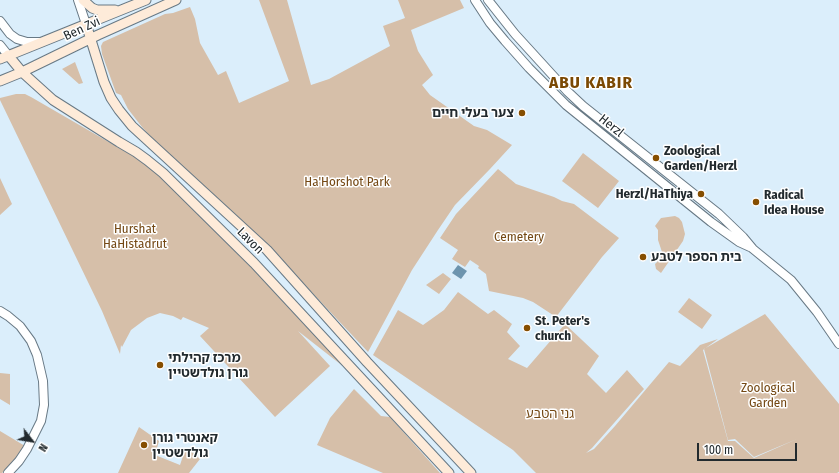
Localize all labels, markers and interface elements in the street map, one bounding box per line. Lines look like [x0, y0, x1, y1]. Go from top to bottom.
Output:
street label: Ben Zvi [61, 14, 103, 44]
district label: ABU KABIR [549, 73, 633, 93]
place label: צער בעלי חיים [432, 105, 514, 121]
marker: צער בעלי חיים [517, 108, 527, 118]
street label: Herzl [595, 111, 627, 141]
place label: Zoological Garden/Herzl [664, 143, 737, 174]
marker: Zoological Garden/Herzl [651, 153, 661, 163]
park label: Ha'Horshot Park [304, 174, 390, 190]
place label: Herzl/HaThiya [616, 186, 693, 202]
place label: Radical Idea House [764, 187, 824, 218]
marker: Herzl/HaThiya [696, 189, 706, 199]
marker: Radical Idea House [751, 197, 761, 207]
park label: Hurshat HaHistadrut [103, 221, 167, 252]
street label: Lavon [233, 224, 267, 258]
park label: Cemetery [494, 229, 544, 245]
place label: בית הספר לטבע [651, 249, 742, 265]
marker: בית הספר לטבע [638, 252, 648, 262]
place label: St. Peter's church [535, 313, 590, 344]
marker: St. Peter's church [522, 323, 532, 333]
place label: מרכז קהילתי גורן גולדשטיין [168, 350, 248, 381]
marker: מרכז קהילתי גורן גולדשטיין [155, 360, 165, 370]
park label: Zoological Garden [741, 380, 795, 411]
park label: גני הטבע [526, 406, 574, 422]
north arrow [12, 421, 52, 461]
place label: קאנטרי גורן גולדשטיין [152, 430, 218, 461]
scale bar [699, 435, 799, 461]
marker: קאנטרי גורן גולדשטיין [139, 440, 149, 450]
text: N [35, 441, 50, 454]
text: 100 m [704, 443, 733, 457]

